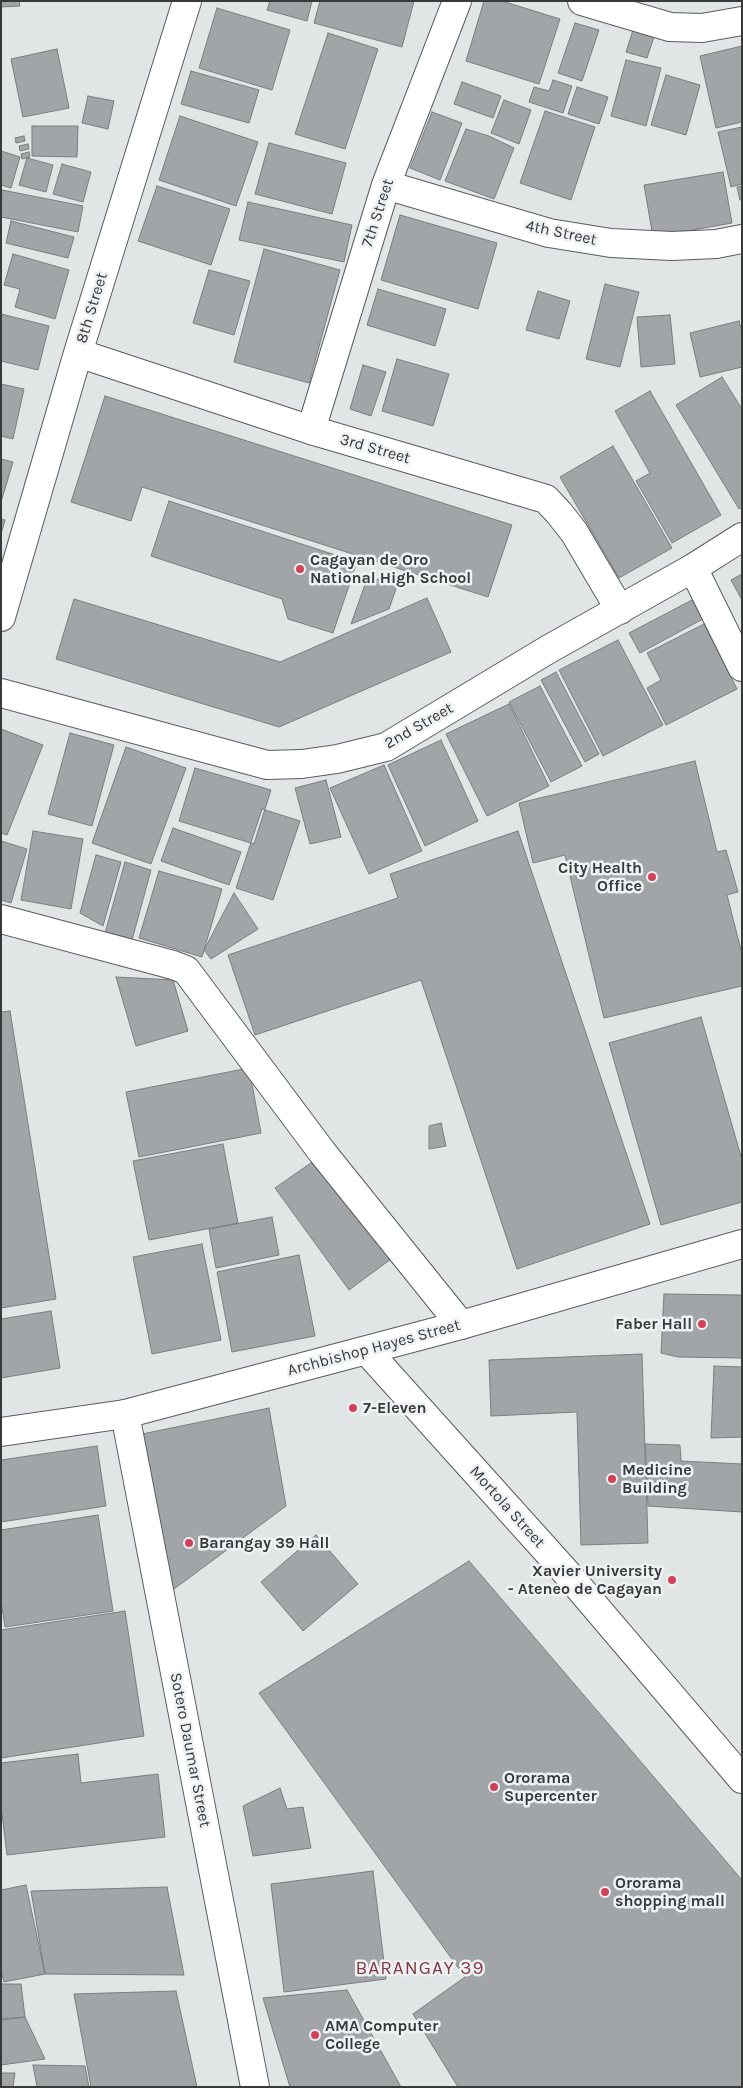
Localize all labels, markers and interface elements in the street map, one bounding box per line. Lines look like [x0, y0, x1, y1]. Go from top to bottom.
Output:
street label: 7th Street [358, 176, 398, 250]
street label: 4th Street [524, 216, 598, 250]
street label: 8th Street [72, 270, 112, 346]
street label: 3rd Street [338, 430, 412, 468]
place label: Cagayan de Oro National High School [310, 550, 471, 588]
marker: Cagayan de Oro National High School [294, 563, 306, 575]
street label: 2nd Street [381, 699, 457, 753]
place label: City Health Office [558, 858, 642, 896]
marker: City Health Office [646, 871, 658, 883]
place label: Faber Hall [615, 1314, 692, 1334]
street label: Archbishop Hayes Street [285, 1316, 463, 1380]
marker: Faber Hall [696, 1318, 708, 1330]
place label: 7-Eleven [363, 1398, 426, 1418]
marker: 7-Eleven [347, 1402, 359, 1414]
place label: Medicine Building [622, 1460, 692, 1498]
street label: Mortola Street [465, 1462, 549, 1552]
marker: Medicine Building [606, 1473, 618, 1485]
place label: Barangay 39 Hall [199, 1533, 329, 1553]
marker: Barangay 39 Hall [183, 1537, 195, 1549]
place label: Xavier University - Ateneo de Cagayan [508, 1561, 662, 1599]
marker: Xavier University - Ateneo de Cagayan [666, 1574, 678, 1586]
street label: Sotero Daumar Street [166, 1671, 214, 1829]
place label: Ororama Supercenter [504, 1768, 597, 1806]
marker: Ororama Supercenter [488, 1781, 500, 1793]
place label: Ororama shopping mall [615, 1873, 725, 1911]
marker: Ororama shopping mall [599, 1886, 611, 1898]
district label: BARANGAY 39 [354, 1958, 486, 1980]
place label: AMA Computer College [325, 2016, 438, 2054]
marker: AMA Computer College [309, 2029, 321, 2041]

